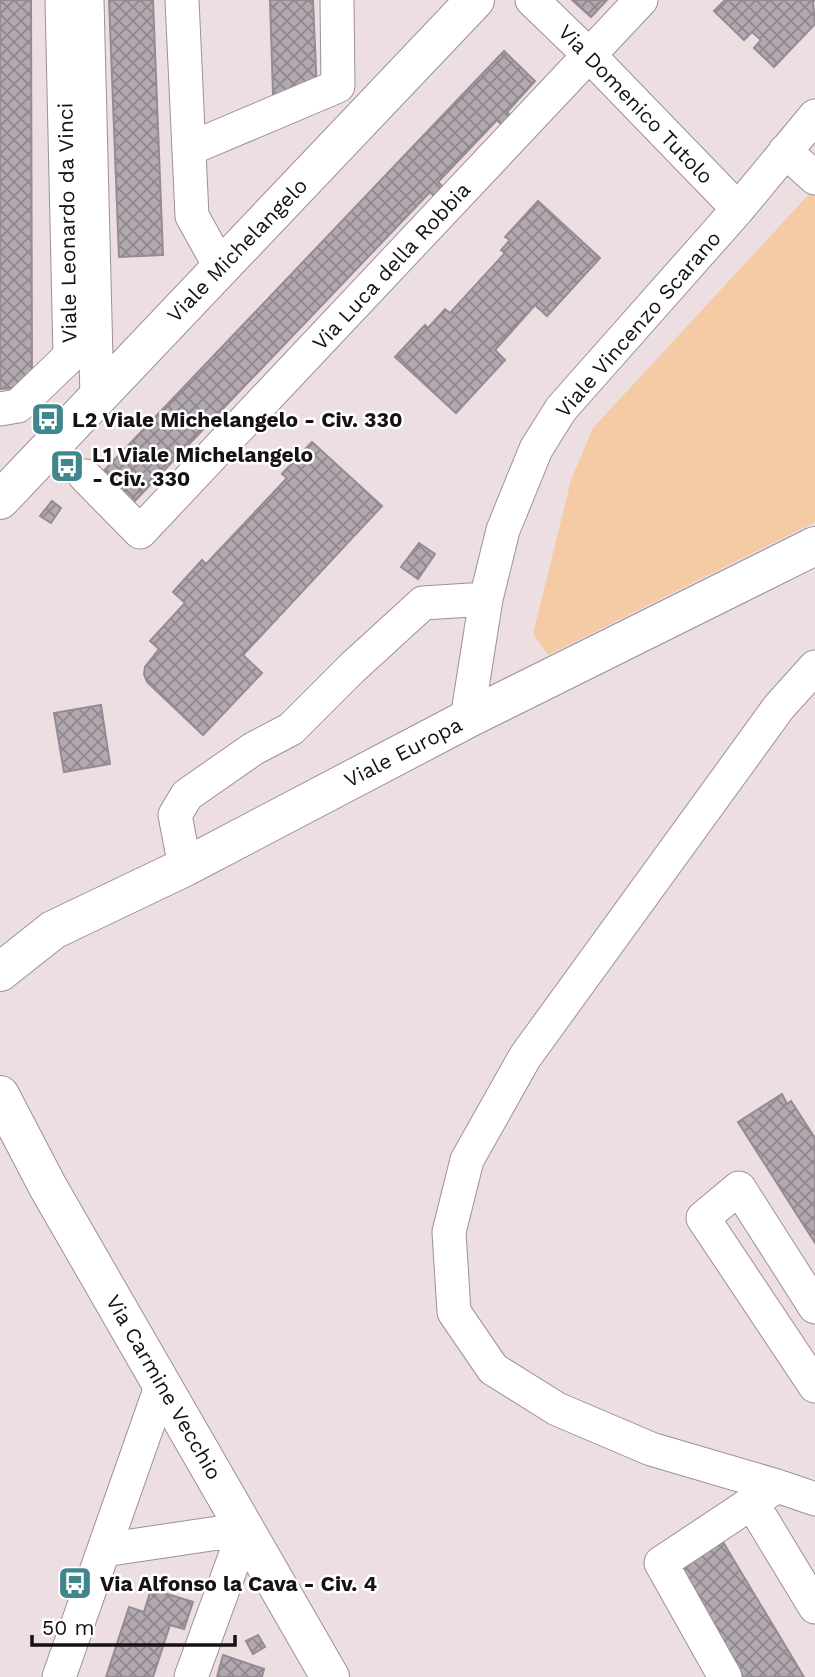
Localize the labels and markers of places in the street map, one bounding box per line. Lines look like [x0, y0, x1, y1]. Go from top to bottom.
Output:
bus stop icon: L2 Viale Michelangelo - Civ. 330 [29, 400, 67, 438]
place label: L2 Viale Michelangelo - Civ. 330 [72, 407, 402, 432]
place label: L1 Viale Michelangelo - Civ. 330 [92, 442, 313, 491]
bus stop icon: L1 Viale Michelangelo - Civ. 330 [48, 447, 86, 485]
bus stop icon: Via Alfonso la Cava - Civ. 4 [56, 1564, 94, 1602]
place label: Via Alfonso la Cava - Civ. 4 [100, 1571, 377, 1596]

